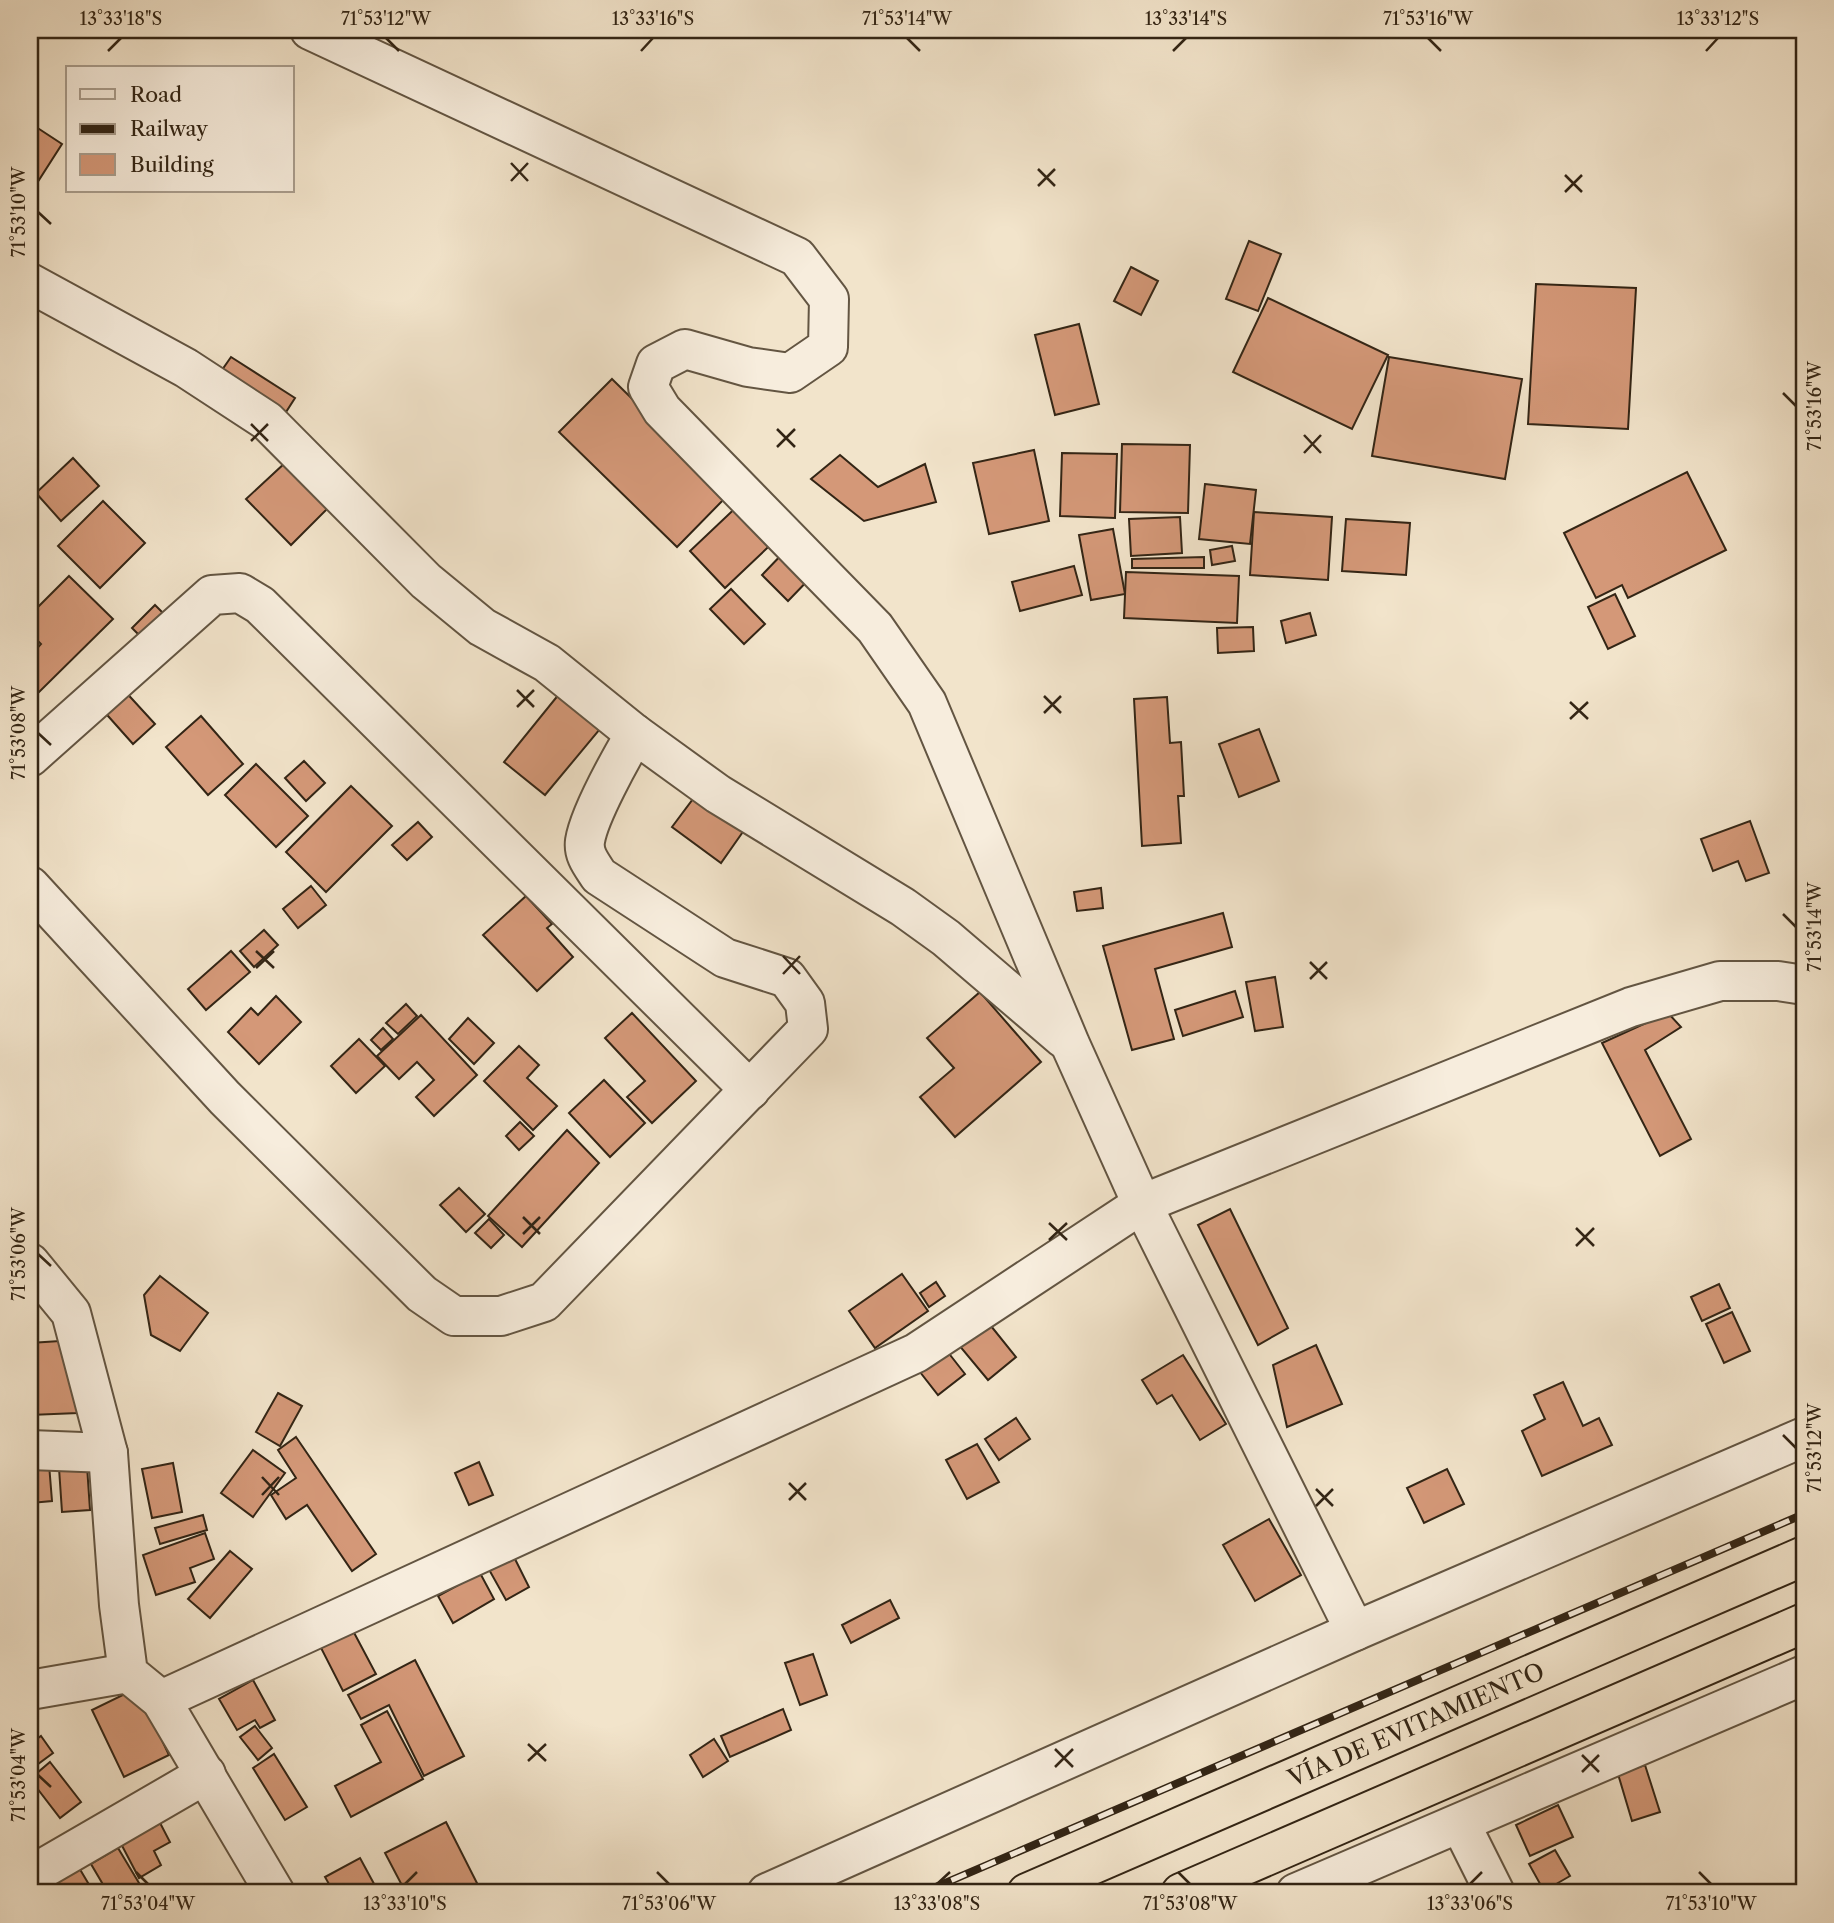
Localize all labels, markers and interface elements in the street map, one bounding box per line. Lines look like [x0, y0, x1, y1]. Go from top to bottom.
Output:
text: 13°33'18"S [80, 8, 162, 30]
text: 71°53'12"W [341, 8, 432, 30]
text: 13°33'16"S [612, 8, 694, 30]
text: 71°53'14"W [862, 8, 953, 30]
text: 13°33'14"S [1145, 8, 1227, 30]
text: 71°53'16"W [1383, 8, 1474, 30]
text: 13°33'12"S [1677, 8, 1759, 30]
legend [66, 66, 294, 192]
text: Road [130, 82, 182, 107]
text: Railway [130, 116, 208, 141]
text: Building [130, 152, 215, 177]
text: 71°53'10"W [8, 165, 30, 258]
text: 71°53'16"W [1804, 360, 1826, 451]
text: 71°53'08"W [8, 685, 30, 780]
text: 71°53'14"W [1804, 881, 1826, 972]
text: 71°53'06"W [8, 1206, 30, 1301]
text: 71°53'12"W [1804, 1402, 1826, 1493]
street label: VÍA DE EVITAMIENTO [1283, 1656, 1549, 1793]
text: 71°53'04"W [8, 1727, 30, 1822]
text: 71°53'04"W [101, 1893, 196, 1915]
text: 13°33'10"S [363, 1893, 447, 1915]
text: 71°53'06"W [622, 1893, 717, 1915]
text: 13°33'08"S [894, 1893, 980, 1915]
text: 71°53'08"W [1143, 1893, 1238, 1915]
text: 13°33'06"S [1427, 1893, 1513, 1915]
text: 71°53'10"W [1665, 1893, 1758, 1915]

